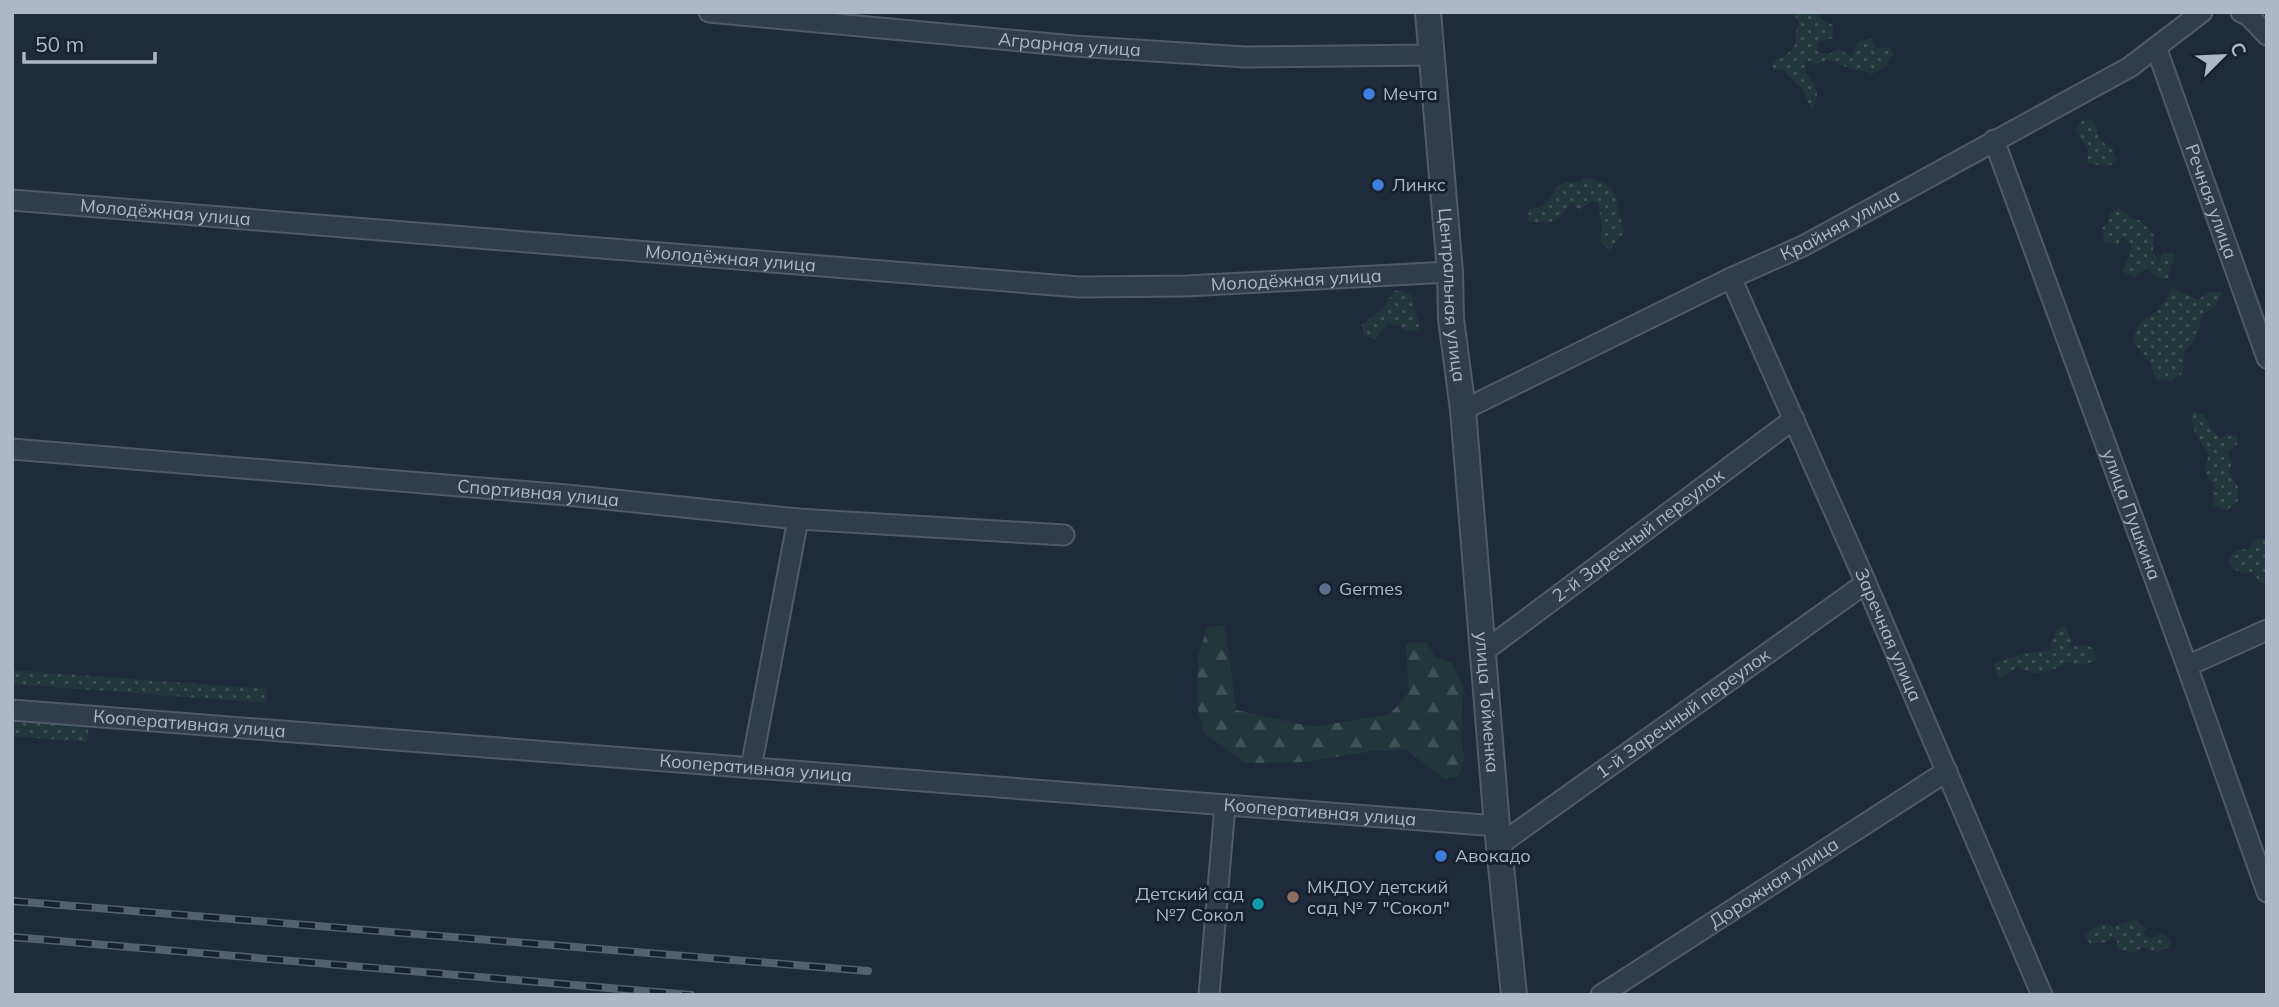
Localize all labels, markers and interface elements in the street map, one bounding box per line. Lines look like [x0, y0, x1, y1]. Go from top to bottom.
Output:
scale bar [24, 21, 156, 65]
north arrow [2188, 21, 2258, 91]
street label: Аграрная улица [997, 27, 1142, 61]
text: 50 m [35, 31, 84, 57]
text: С [2225, 38, 2252, 60]
place label: Мечта [1383, 82, 1438, 105]
marker: Мечта [1361, 86, 1377, 102]
street label: Речная улица [2181, 141, 2243, 262]
place label: Линкс [1392, 173, 1446, 196]
marker: Линкс [1370, 177, 1386, 193]
street label: Крайняя улица [1777, 183, 1904, 266]
street label: Молодёжная улица [79, 194, 252, 230]
street label: Центральная улица [1434, 207, 1471, 383]
street label: Молодёжная улица [644, 240, 817, 277]
street label: Молодёжная улица [1210, 264, 1382, 296]
street label: улица Пушкина [2097, 446, 2166, 583]
street label: 2-й Заречный переулок [1547, 463, 1729, 607]
street label: Спортивная улица [456, 474, 620, 511]
street label: Заречная улица [1850, 565, 1927, 705]
place label: Germes [1339, 577, 1403, 600]
marker: Germes [1317, 581, 1333, 597]
street label: улица Тойменка [1470, 631, 1505, 774]
street label: 1-й Заречный переулок [1591, 643, 1775, 783]
street label: Кооперативная улица [92, 704, 287, 742]
street label: Кооперативная улица [659, 749, 853, 787]
street label: Кооперативная улица [1223, 793, 1417, 831]
street label: Дорожная улица [1705, 832, 1843, 933]
place label: Авокадо [1455, 844, 1531, 867]
marker: Авокадо [1433, 848, 1449, 864]
place label: МКДОУ детский сад № 7 "Сокол" [1307, 875, 1450, 919]
place label: Детский сад №7 Сокол [1136, 882, 1244, 926]
marker: МКДОУ детский сад № 7 "Сокол" [1285, 889, 1301, 905]
marker: Детский сад №7 Сокол [1250, 896, 1266, 912]

